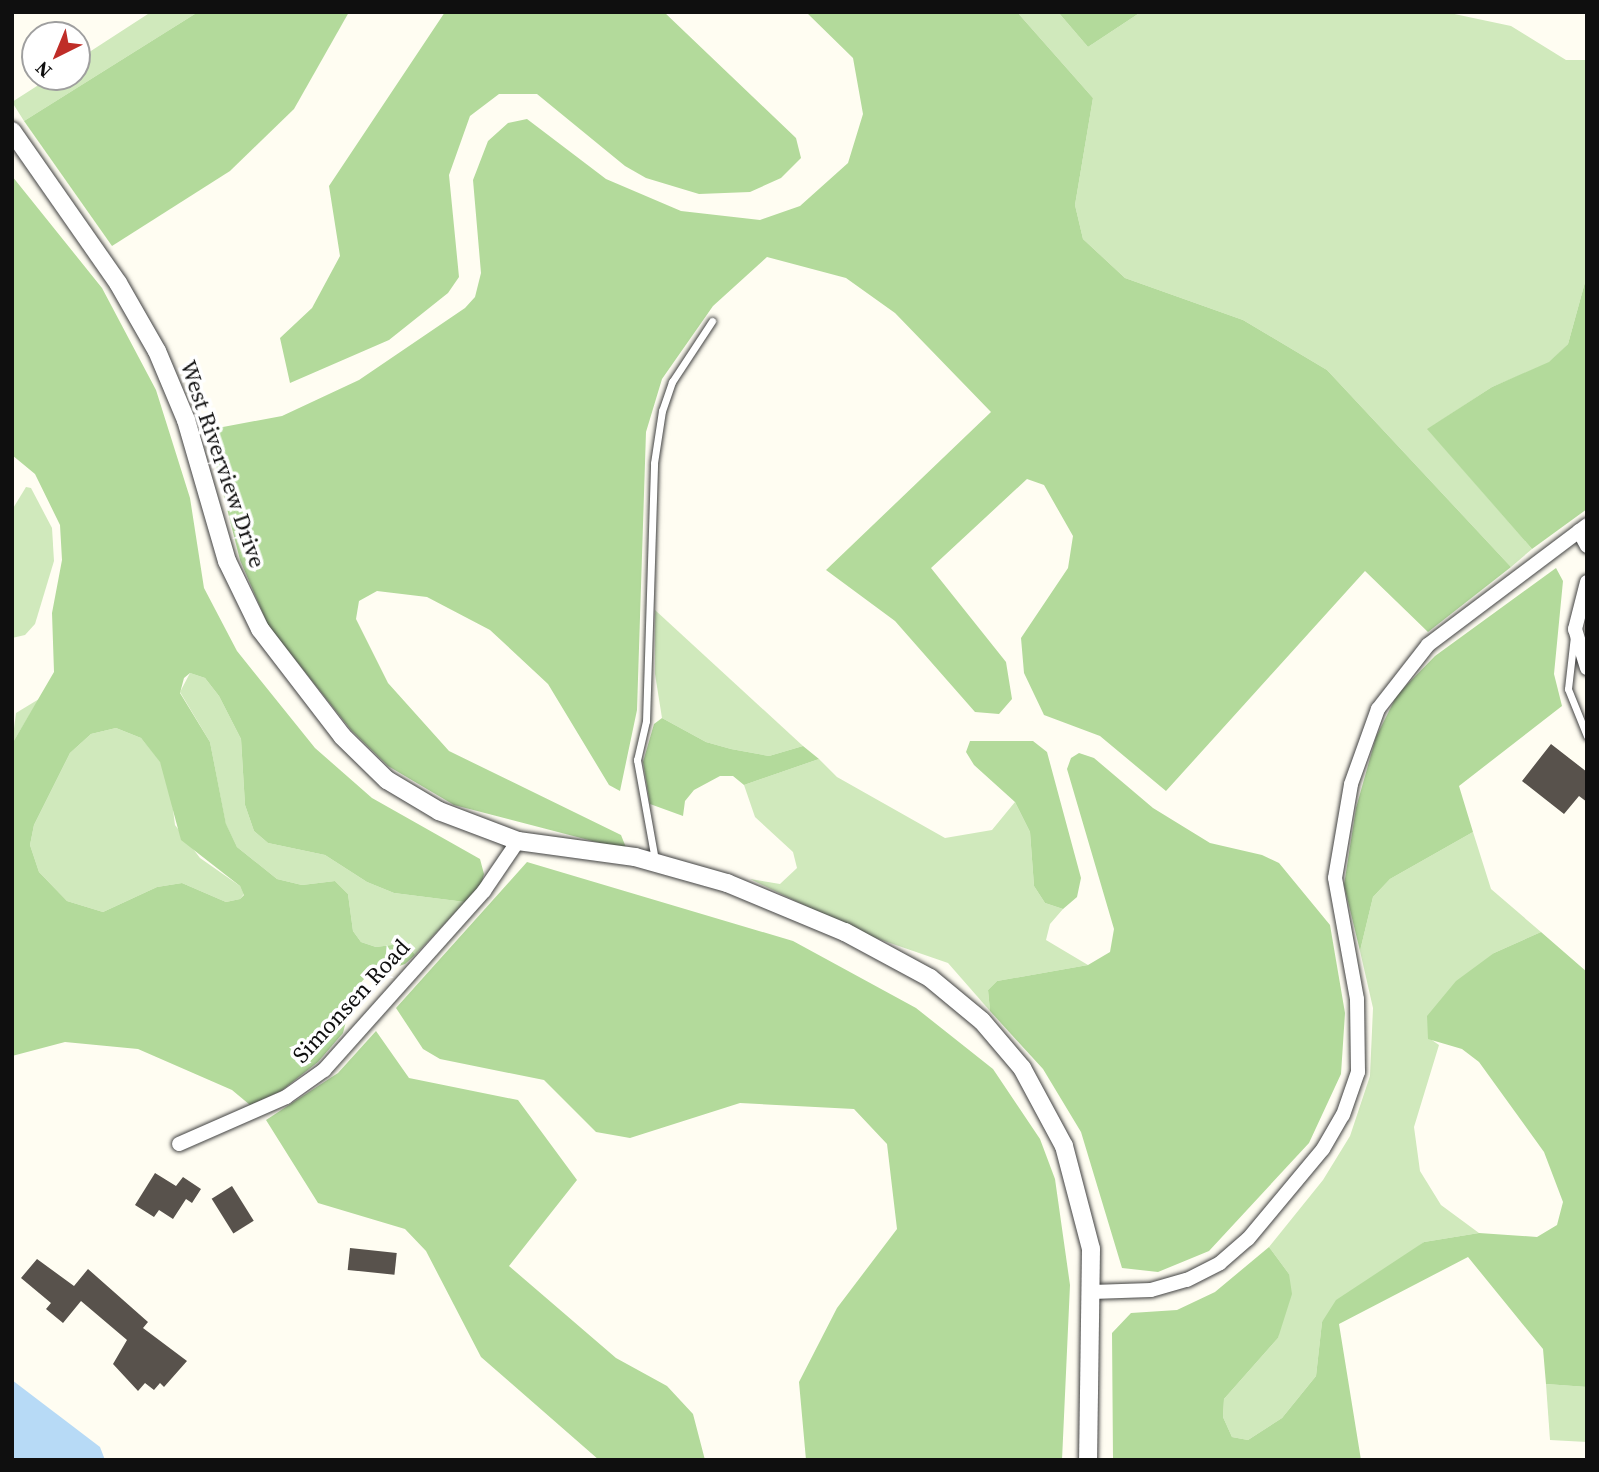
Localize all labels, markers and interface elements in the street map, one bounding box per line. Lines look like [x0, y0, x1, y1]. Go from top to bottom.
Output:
north arrow [21, 21, 91, 91]
text: N [29, 56, 57, 84]
street label: West Riverview Drive [175, 357, 271, 571]
street label: Simonsen Road [287, 933, 415, 1069]

